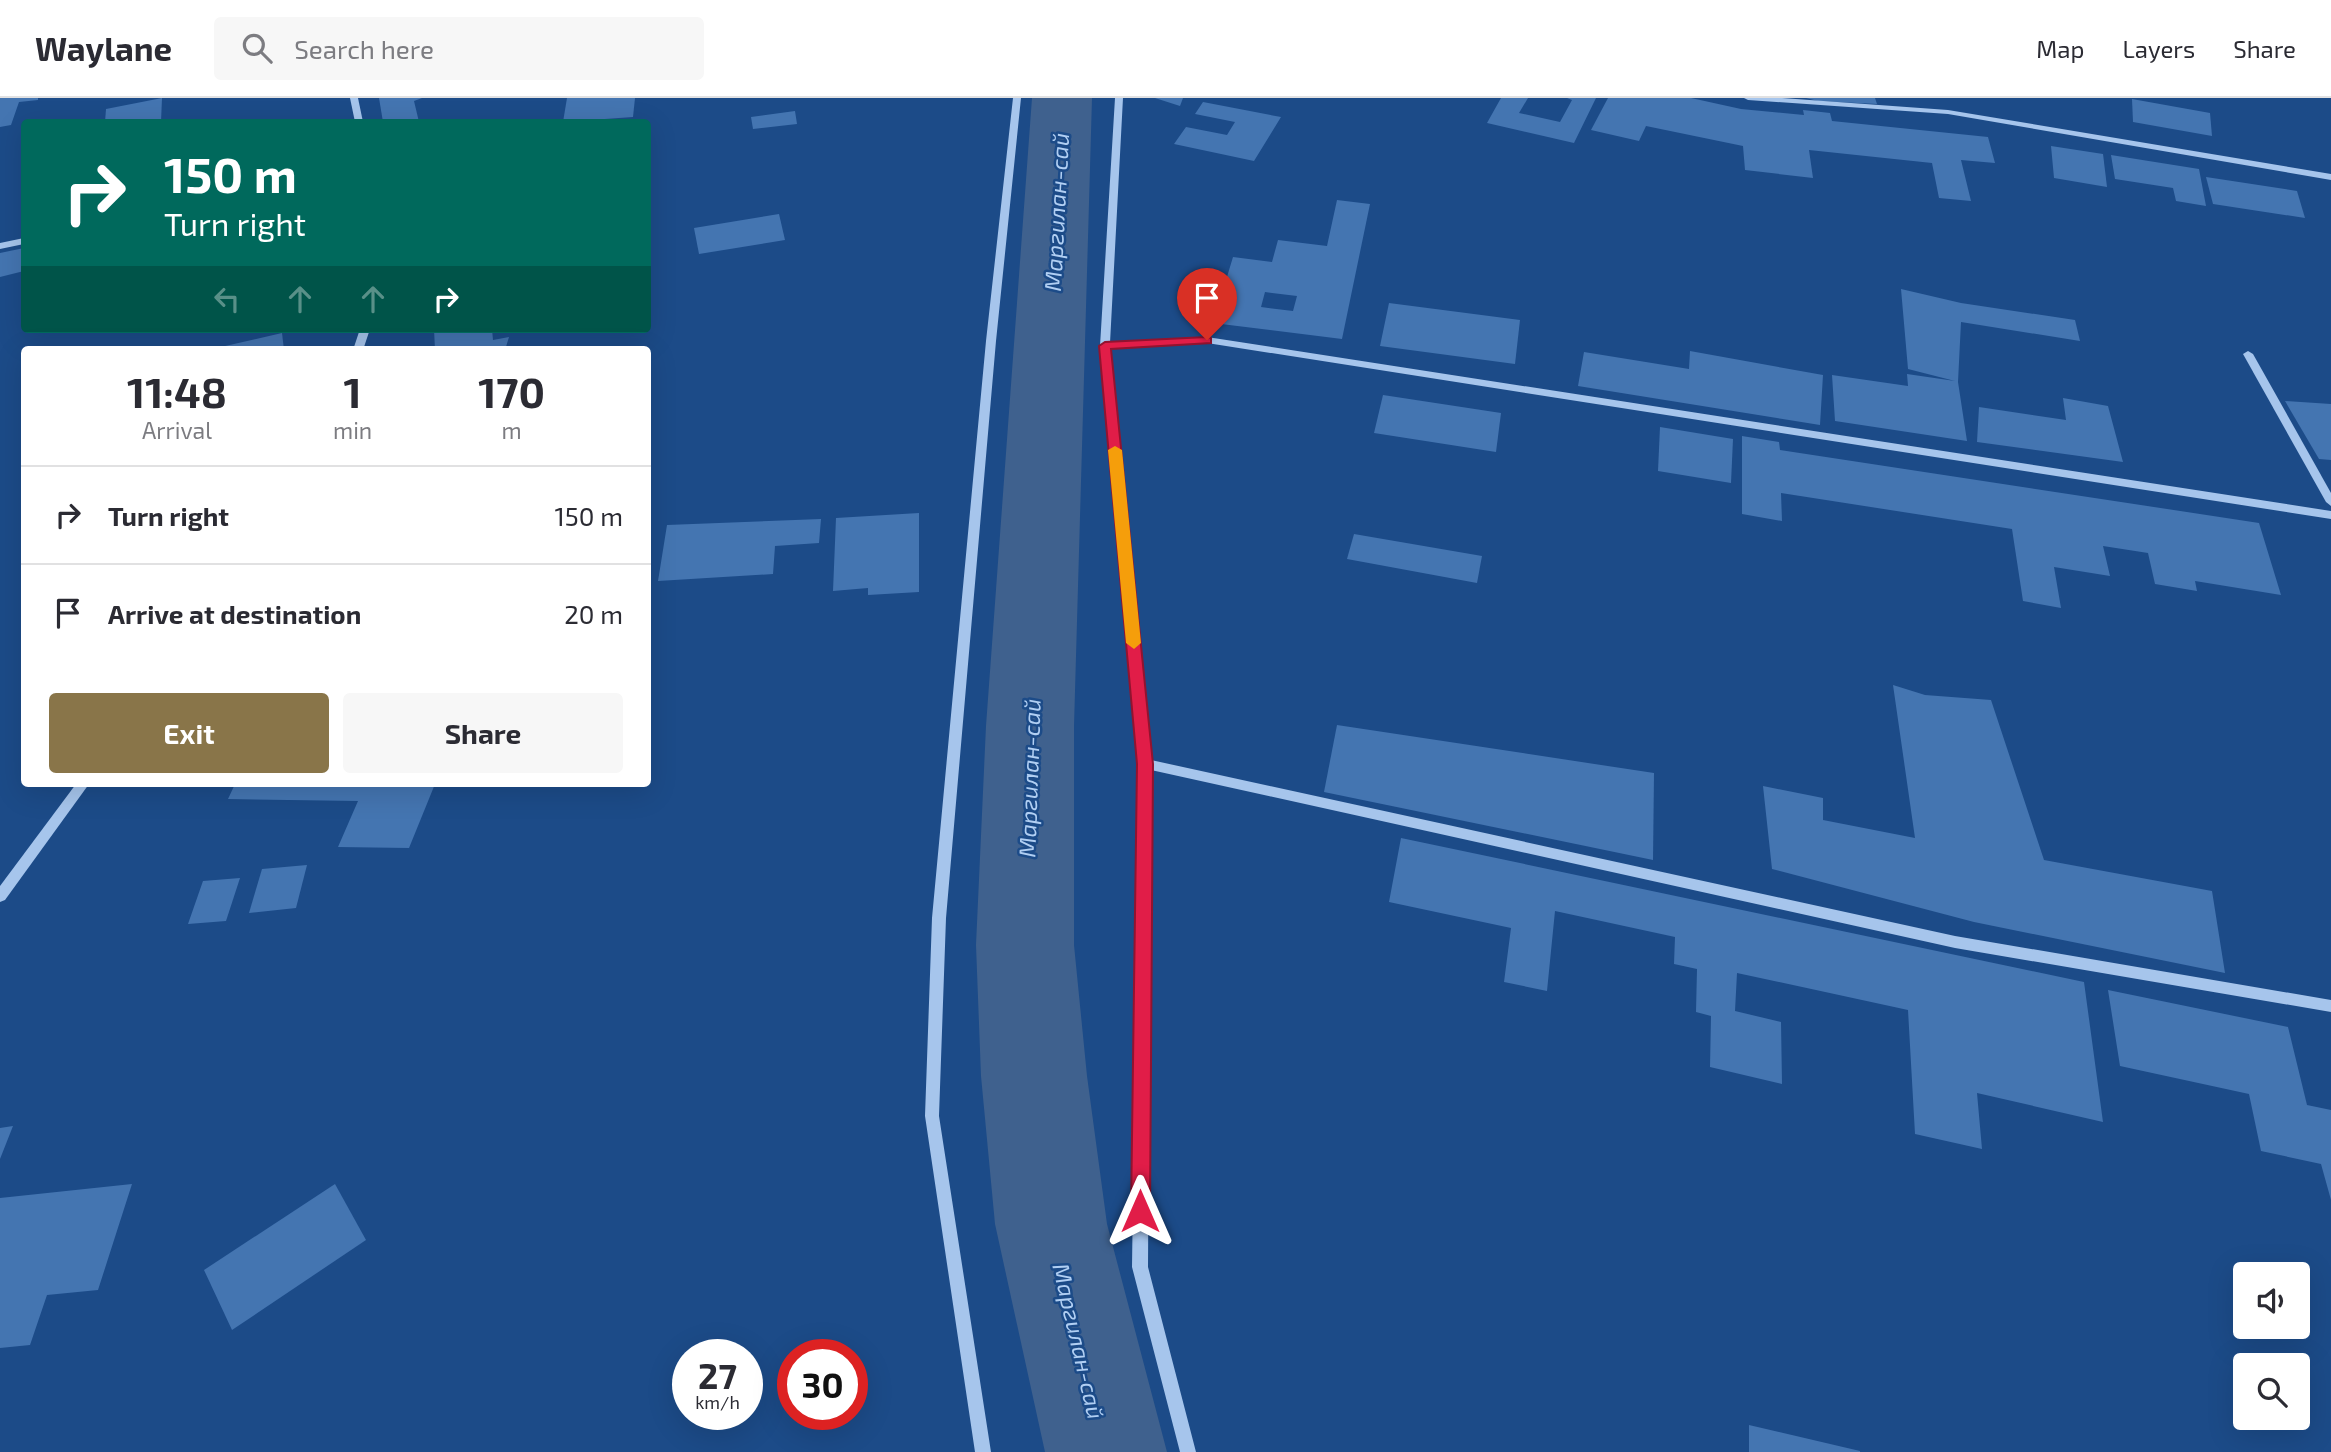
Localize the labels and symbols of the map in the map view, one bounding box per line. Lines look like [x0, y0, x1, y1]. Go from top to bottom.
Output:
water label: Маргилан-сай [1038, 132, 1074, 292]
pin [1177, 268, 1237, 340]
water label: Маргилан-сай [1012, 698, 1046, 858]
position arrow [1103, 1174, 1177, 1248]
water label: Маргилан-сай [1047, 1260, 1111, 1422]
speed limit sign: 30 [777, 1339, 868, 1430]

